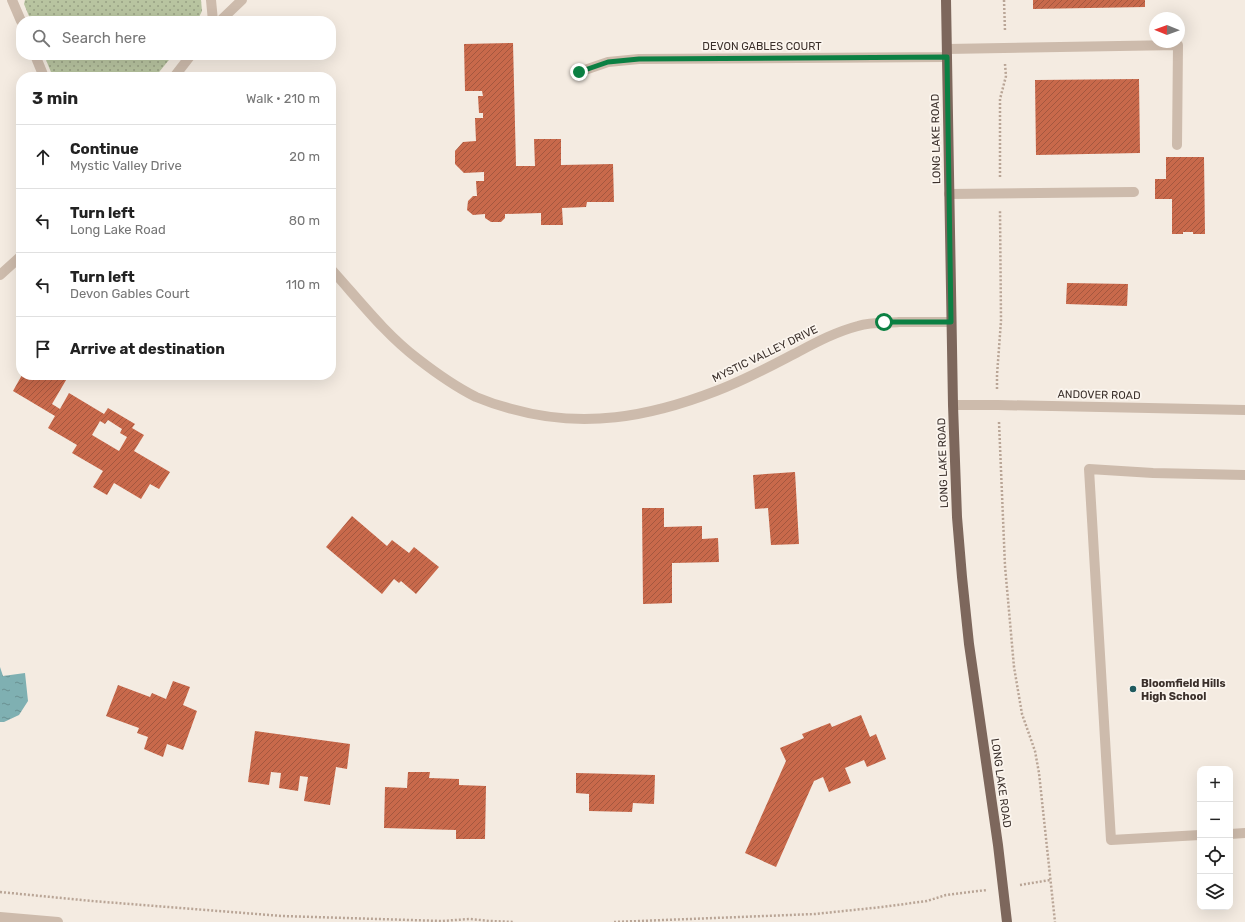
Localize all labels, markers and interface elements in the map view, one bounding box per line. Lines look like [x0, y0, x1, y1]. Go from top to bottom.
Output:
north arrow [1149, 12, 1185, 48]
search box [16, 16, 336, 60]
icon: search [30, 27, 52, 49]
text: Search here [62, 29, 146, 47]
street label: DEVON GABLES COURT [702, 40, 822, 53]
route end [570, 63, 588, 81]
text: 3 min [32, 88, 78, 108]
text: Walk · 210 m [246, 91, 320, 106]
street label: LONG LAKE ROAD [929, 94, 943, 184]
text: Continue [70, 140, 139, 158]
icon: ahead [32, 146, 54, 168]
text: 20 m [289, 149, 320, 164]
text: Mystic Valley Drive [70, 158, 182, 173]
text: Turn left [70, 204, 135, 222]
icon: left [32, 210, 54, 232]
text: 80 m [289, 213, 320, 228]
text: Long Lake Road [70, 222, 166, 237]
text: Turn left [70, 268, 135, 286]
icon: left [32, 274, 54, 296]
text: 110 m [286, 277, 320, 292]
text: Devon Gables Court [70, 286, 189, 301]
route start [875, 313, 893, 331]
street label: MYSTIC VALLEY DRIVE [710, 323, 820, 385]
icon: arrive [32, 338, 54, 360]
text: Arrive at destination [70, 340, 225, 358]
street label: ANDOVER ROAD [1057, 388, 1141, 402]
street label: LONG LAKE ROAD [935, 418, 951, 508]
place label: Bloomfield Hills High School [1141, 677, 1225, 703]
marker: Bloomfield Hills High School [1128, 684, 1138, 694]
street label: LONG LAKE ROAD [988, 737, 1014, 829]
map controls [1197, 766, 1233, 910]
button: + [1197, 766, 1233, 802]
button: − [1197, 802, 1233, 838]
button: locate [1197, 838, 1233, 874]
button: layers [1197, 874, 1233, 910]

